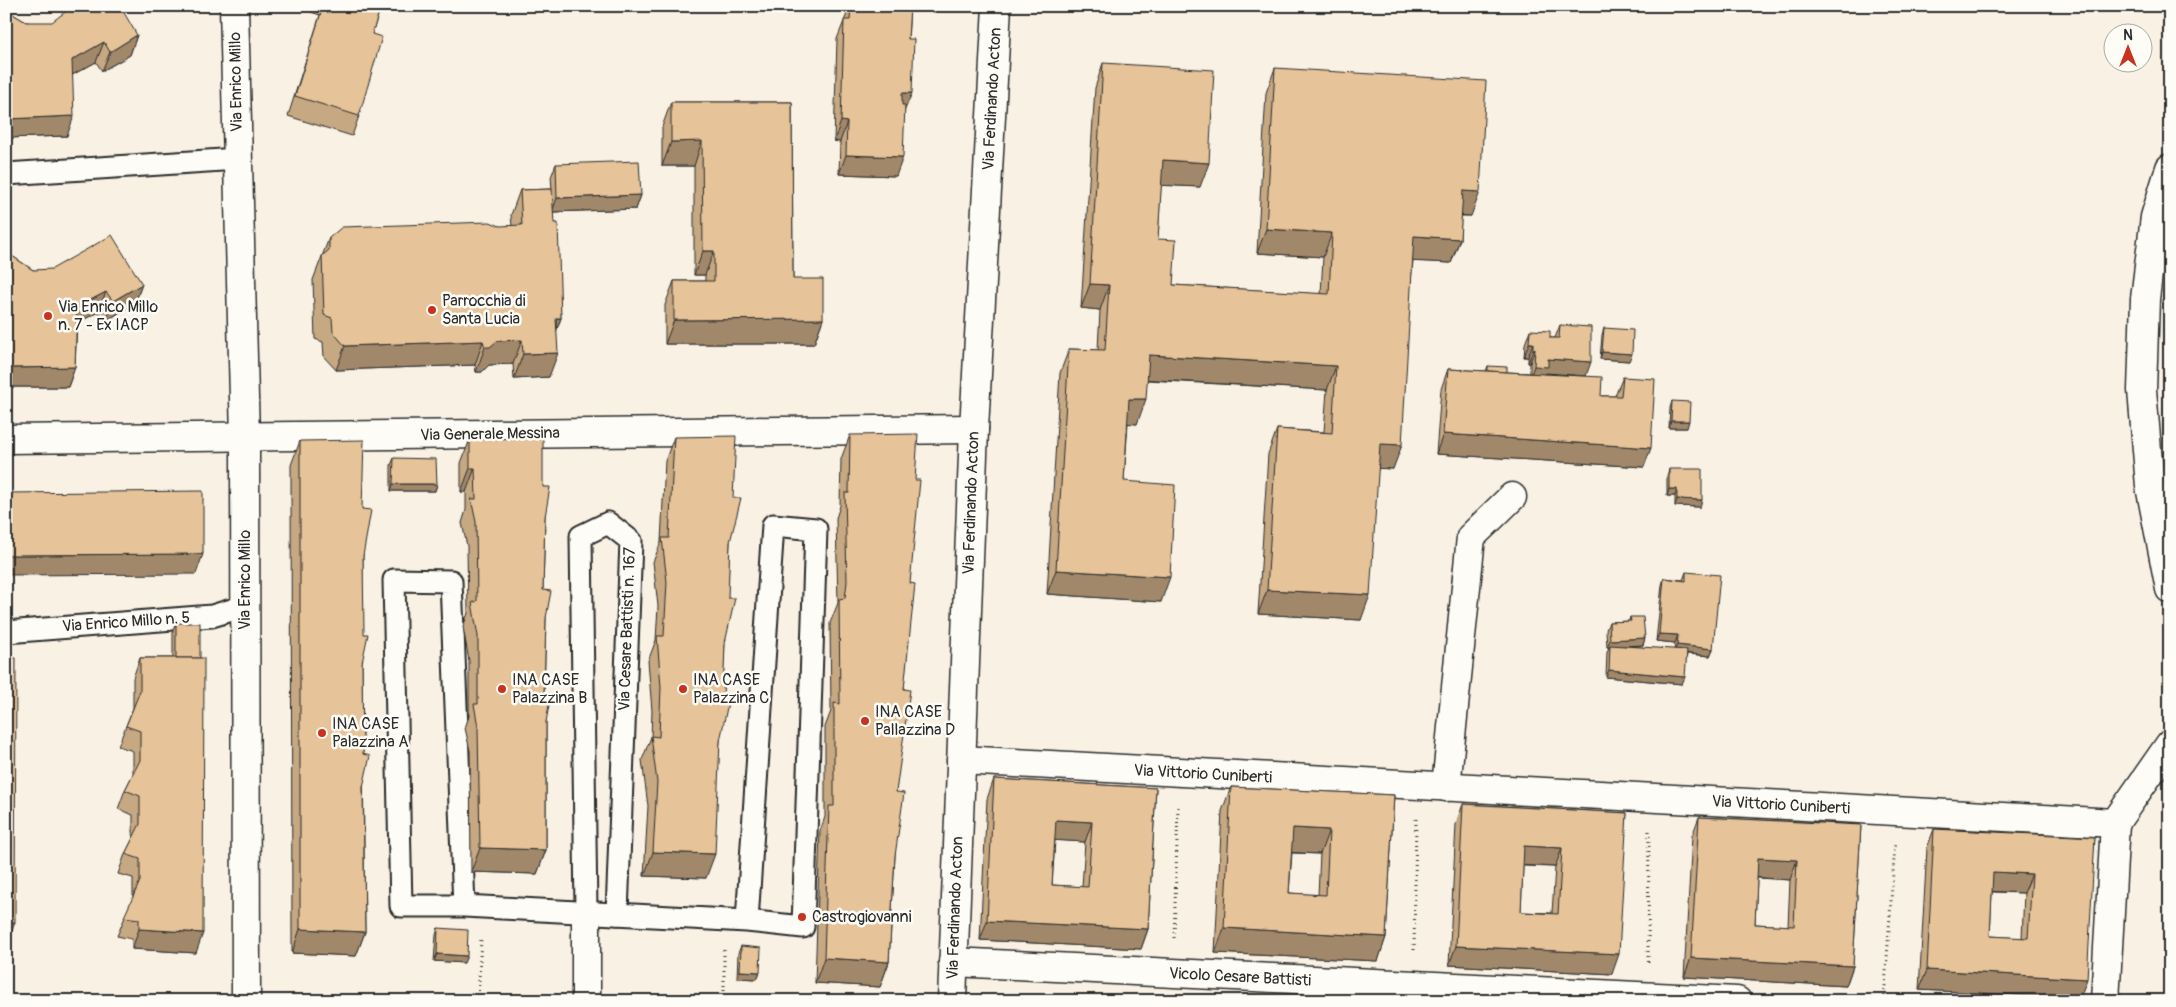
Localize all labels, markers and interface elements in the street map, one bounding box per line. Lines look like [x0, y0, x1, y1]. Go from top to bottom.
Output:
north arrow [2104, 22, 2154, 72]
street label: Via Ferdinando Acton [978, 27, 1006, 171]
text: N [2123, 27, 2133, 44]
street label: Via Enrico Millo [225, 31, 247, 132]
place label: Parrocchia di Santa Lucia [442, 291, 526, 329]
place label: Via Enrico Millo n. 7 - Ex IACP [58, 297, 158, 335]
marker: Parrocchia di Santa Lucia [426, 304, 438, 316]
marker: Via Enrico Millo n. 7 - Ex IACP [42, 310, 54, 322]
street label: Via Generale Messina [420, 423, 560, 445]
street label: Via Ferdinando Acton [959, 431, 983, 575]
street label: Via Enrico Millo [235, 530, 255, 630]
street label: Via Cesare Battisti n. 167 [614, 546, 640, 711]
street label: Via Enrico Millo n. 5 [61, 608, 191, 636]
place label: INA CASE Palazzina B [512, 670, 587, 708]
place label: INA CASE Palazzina C [693, 670, 769, 708]
marker: INA CASE Palazzina B [496, 683, 508, 695]
marker: INA CASE Palazzina C [677, 683, 689, 695]
place label: INA CASE Pallazzina D [875, 702, 955, 740]
place label: INA CASE Palazzina A [332, 714, 409, 752]
marker: INA CASE Pallazzina D [859, 715, 871, 727]
marker: INA CASE Palazzina A [316, 727, 328, 739]
street label: Via Vittorio Cuniberti [1133, 760, 1273, 788]
street label: Via Vittorio Cuniberti [1711, 791, 1851, 819]
street label: Via Ferdinando Acton [943, 836, 967, 980]
place label: Castrogiovanni [812, 907, 912, 927]
marker: Castrogiovanni [796, 911, 808, 923]
street label: Vicolo Cesare Battisti [1168, 963, 1312, 991]

